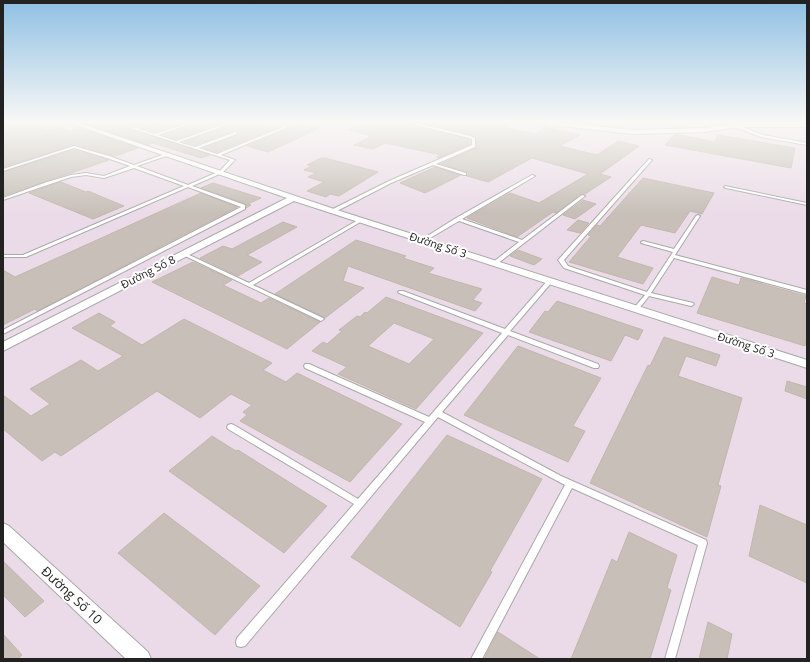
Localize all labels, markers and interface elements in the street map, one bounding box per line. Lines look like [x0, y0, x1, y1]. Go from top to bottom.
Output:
street label: Đường Số 3 [408, 228, 469, 261]
street label: Đường Số 8 [118, 251, 178, 292]
street label: Đường Số 3 [716, 328, 777, 361]
street label: Đường Số 10 [37, 562, 107, 628]

